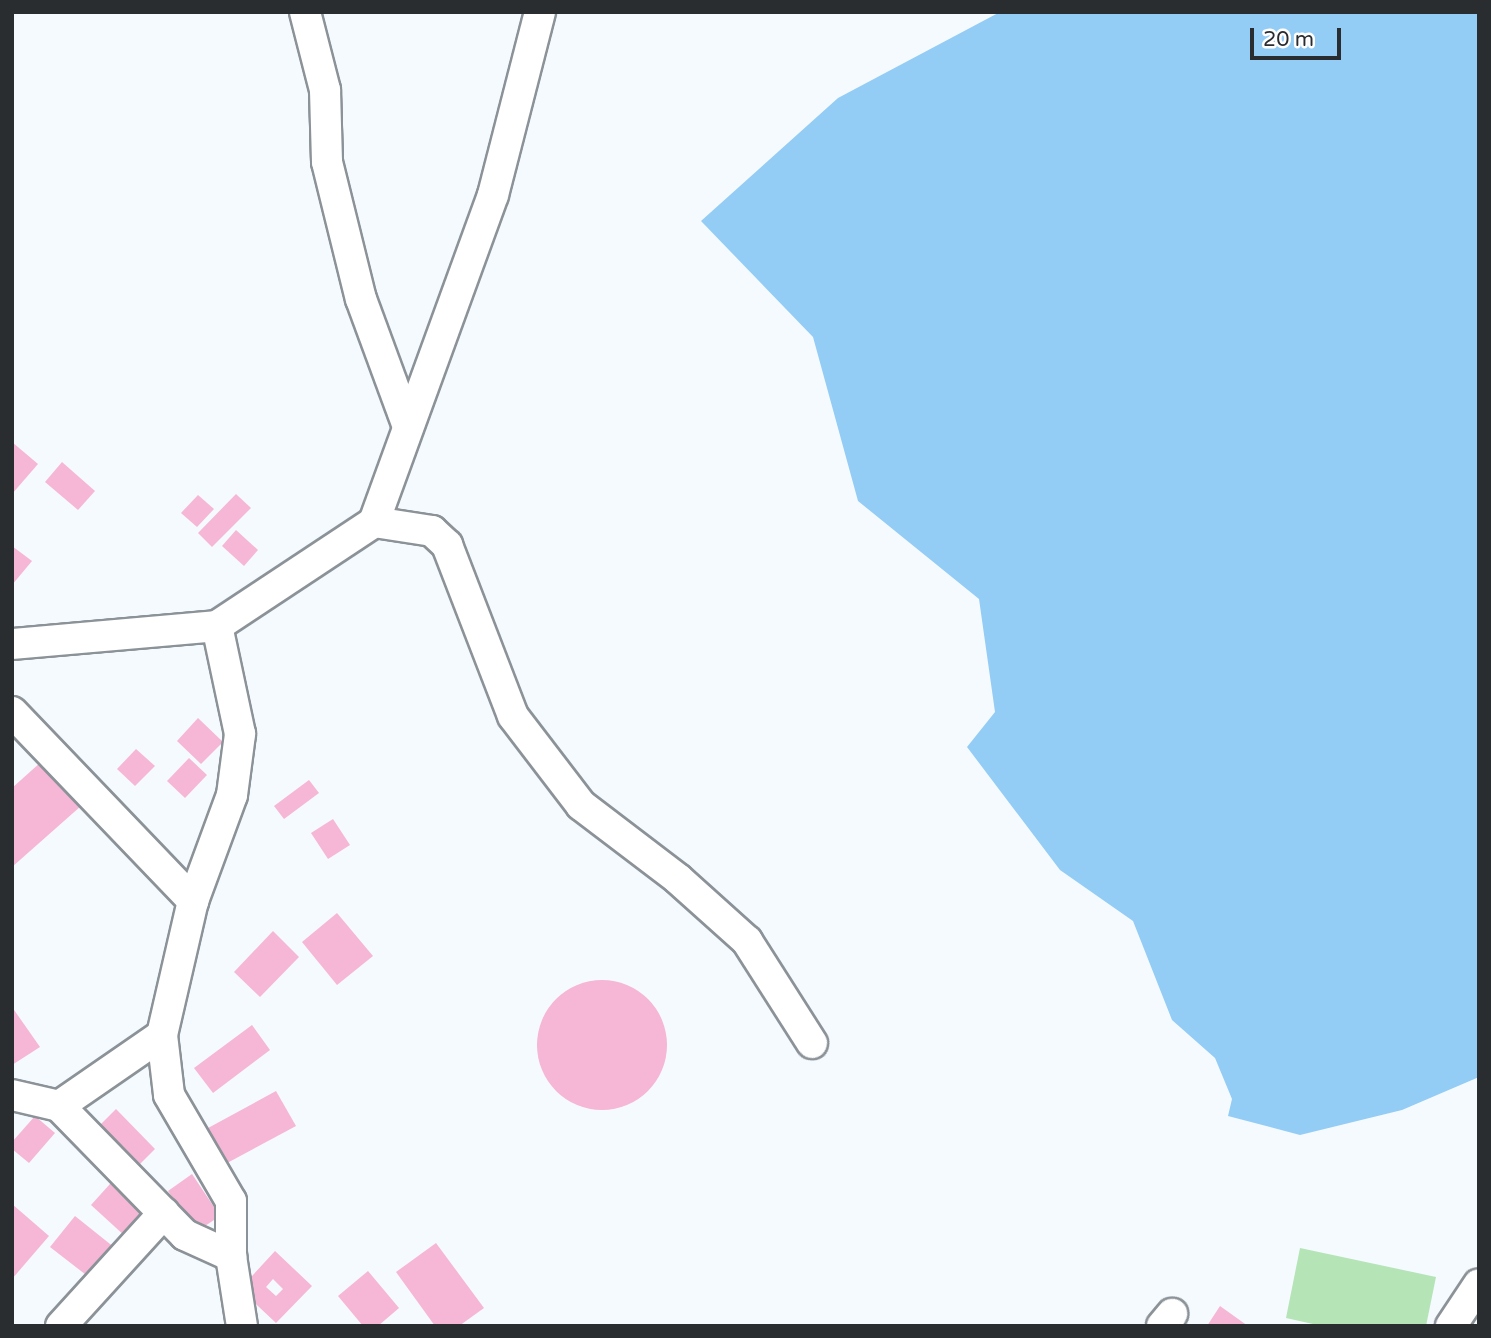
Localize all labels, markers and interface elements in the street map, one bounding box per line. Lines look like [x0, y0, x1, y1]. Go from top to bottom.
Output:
scale bar [1253, 14, 1344, 58]
text: 20 m [1263, 27, 1314, 52]

